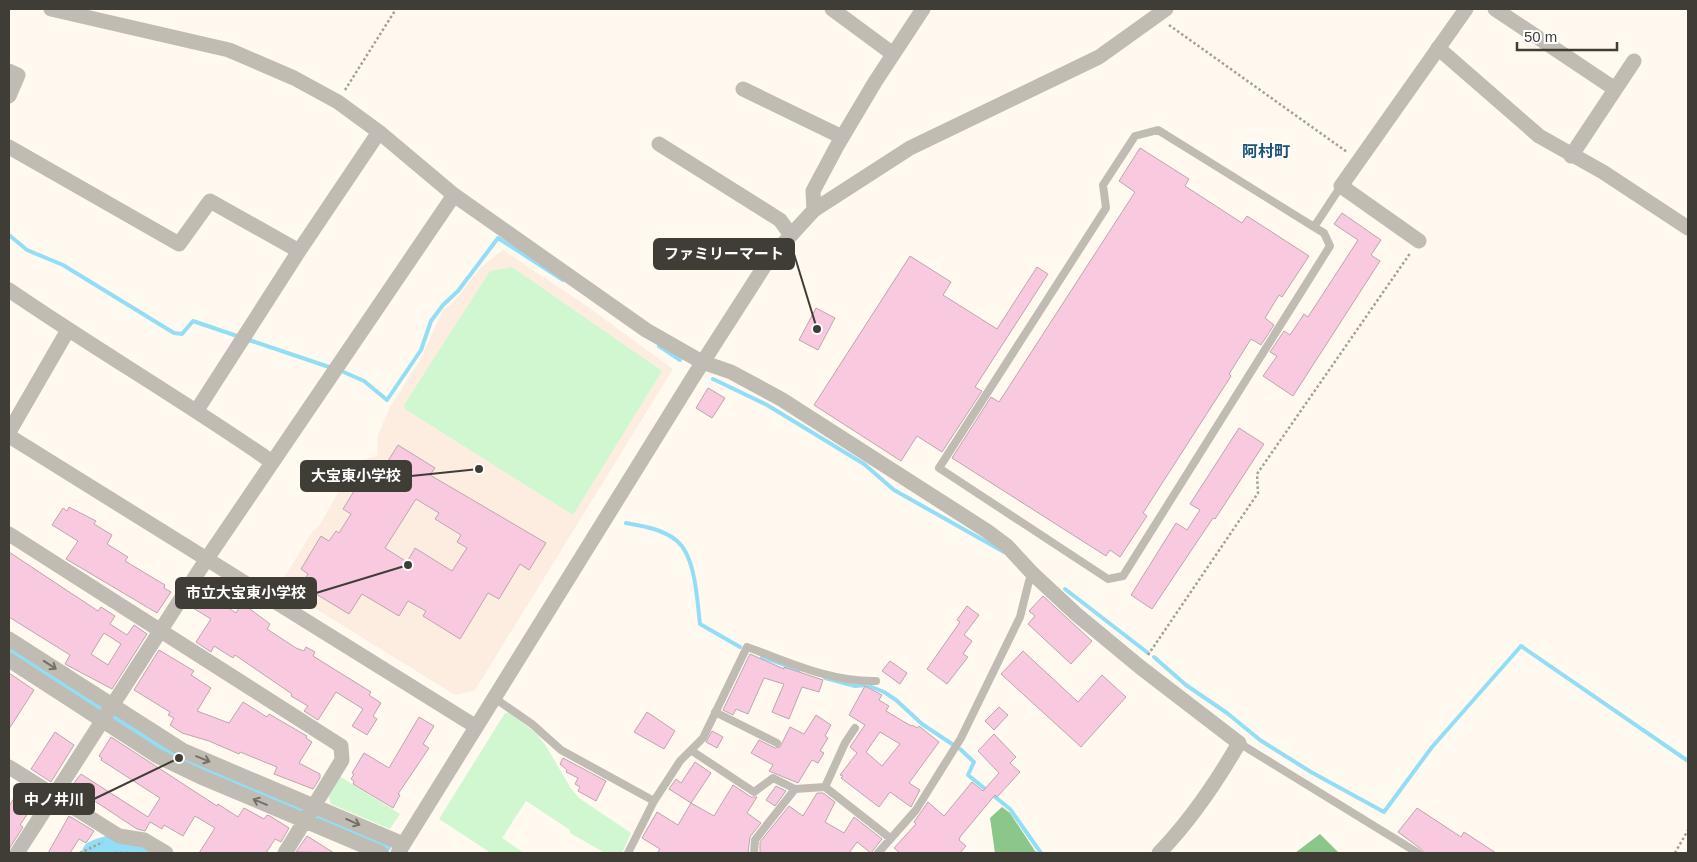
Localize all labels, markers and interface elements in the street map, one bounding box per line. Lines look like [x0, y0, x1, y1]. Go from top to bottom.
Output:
scale bar [1517, 20, 1617, 52]
text: 50 m [1524, 28, 1557, 45]
district label: 阿村町 [1242, 142, 1290, 160]
callout: ファミリーマート [654, 239, 794, 269]
text: ファミリーマート [664, 245, 784, 262]
callout: 大宝東小学校 [301, 461, 411, 491]
text: 大宝東小学校 [311, 467, 401, 484]
callout: 市立大宝東小学校 [176, 578, 316, 608]
text: 市立大宝東小学校 [186, 584, 306, 601]
one-way arrow [42, 660, 56, 670]
one-way arrow [195, 755, 210, 764]
callout: 中ノ井川 [14, 784, 94, 814]
text: 中ノ井川 [24, 791, 84, 808]
one-way arrow [253, 796, 268, 806]
one-way arrow [345, 817, 360, 827]

